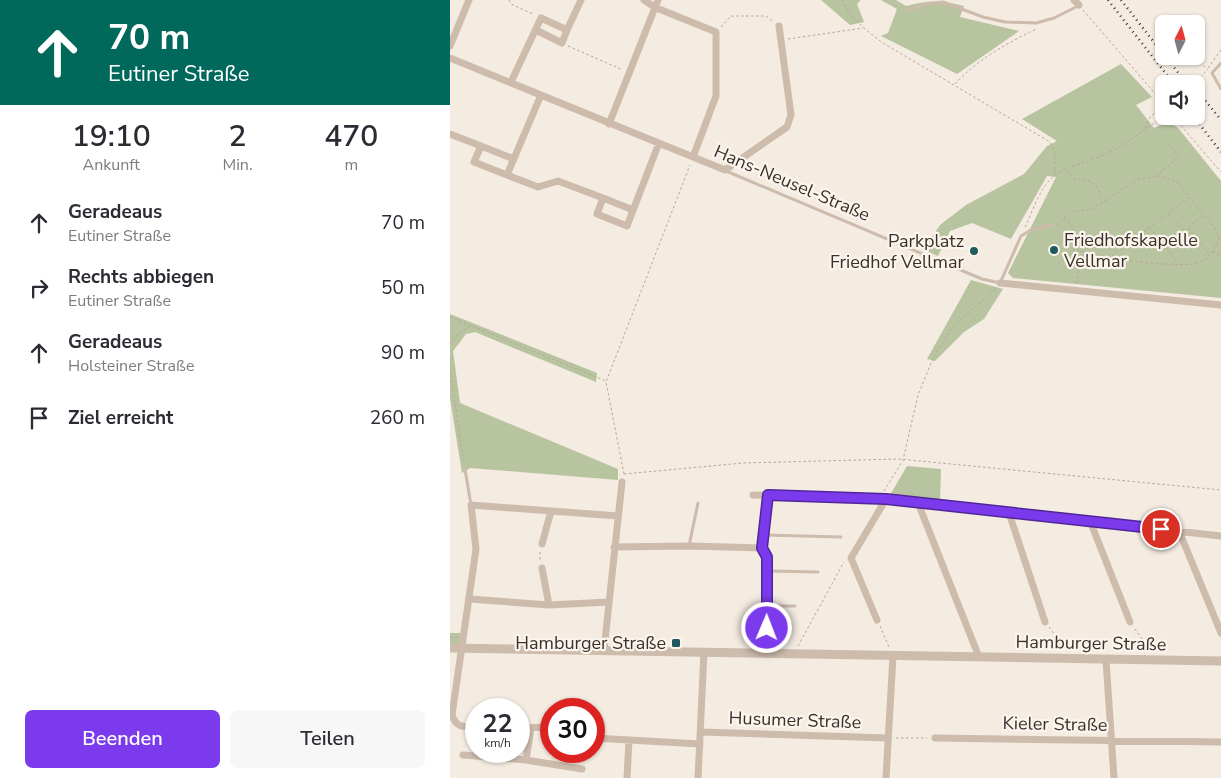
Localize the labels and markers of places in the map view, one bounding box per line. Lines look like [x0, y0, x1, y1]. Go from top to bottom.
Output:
place label: Friedhofskapelle Vellmar [1063, 228, 1198, 273]
place label: Parkplatz Friedhof Vellmar [830, 229, 965, 274]
marker: Friedhofskapelle Vellmar [1048, 244, 1060, 256]
marker: Parkplatz Friedhof Vellmar [968, 245, 980, 257]
pin [1140, 508, 1182, 550]
place label: Hamburger Straße [515, 631, 666, 655]
marker: Hamburger Straße [670, 637, 682, 649]

